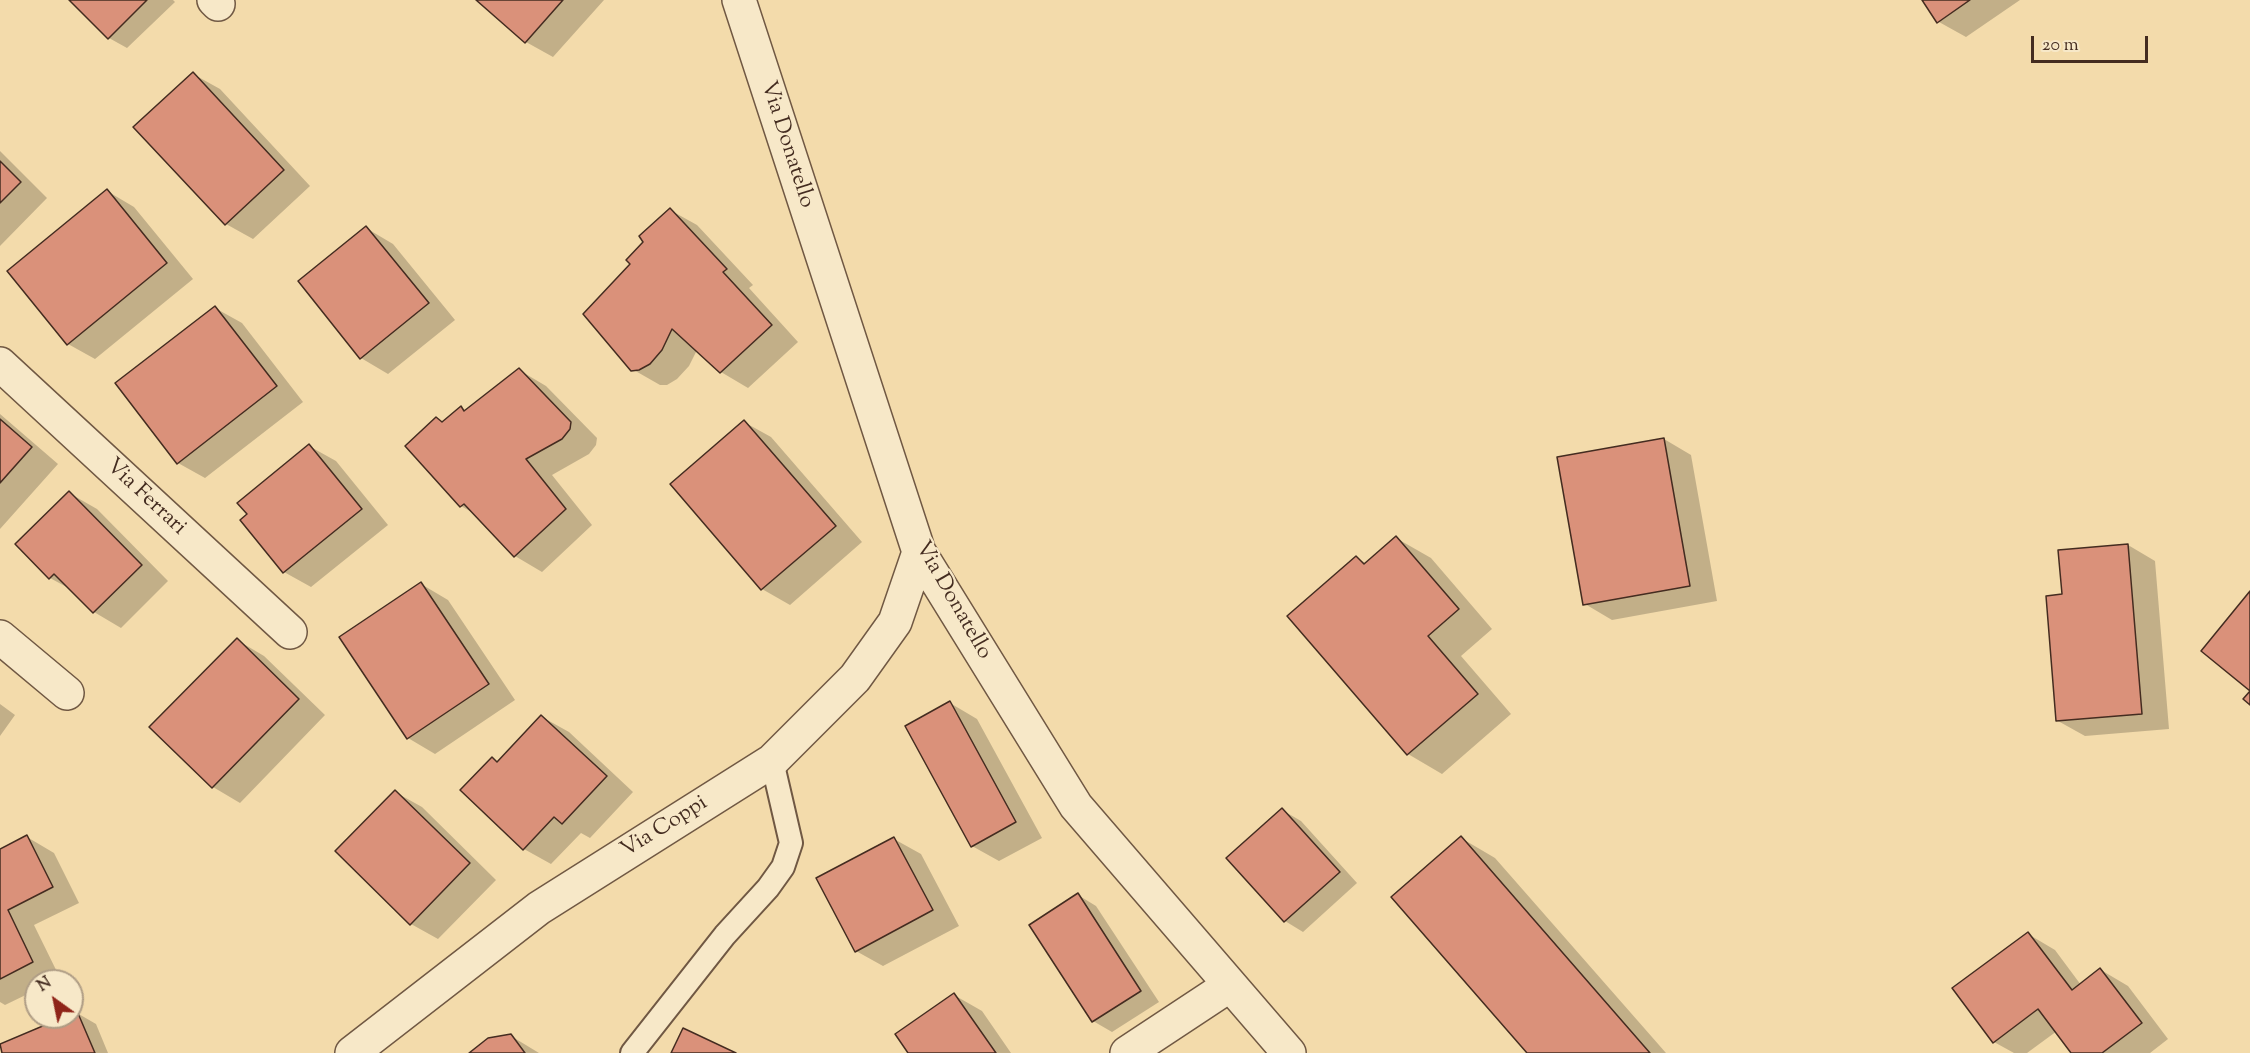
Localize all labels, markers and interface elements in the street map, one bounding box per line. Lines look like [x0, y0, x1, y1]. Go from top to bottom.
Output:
scale bar [2034, 24, 2151, 62]
text: 20 m [2042, 33, 2079, 59]
street label: Via Donatello [753, 78, 819, 212]
street label: Via Ferrari [99, 454, 191, 542]
street label: Via Donatello [908, 537, 996, 665]
street label: Via Coppi [617, 791, 713, 865]
north arrow [24, 969, 84, 1029]
text: N [33, 972, 57, 998]

